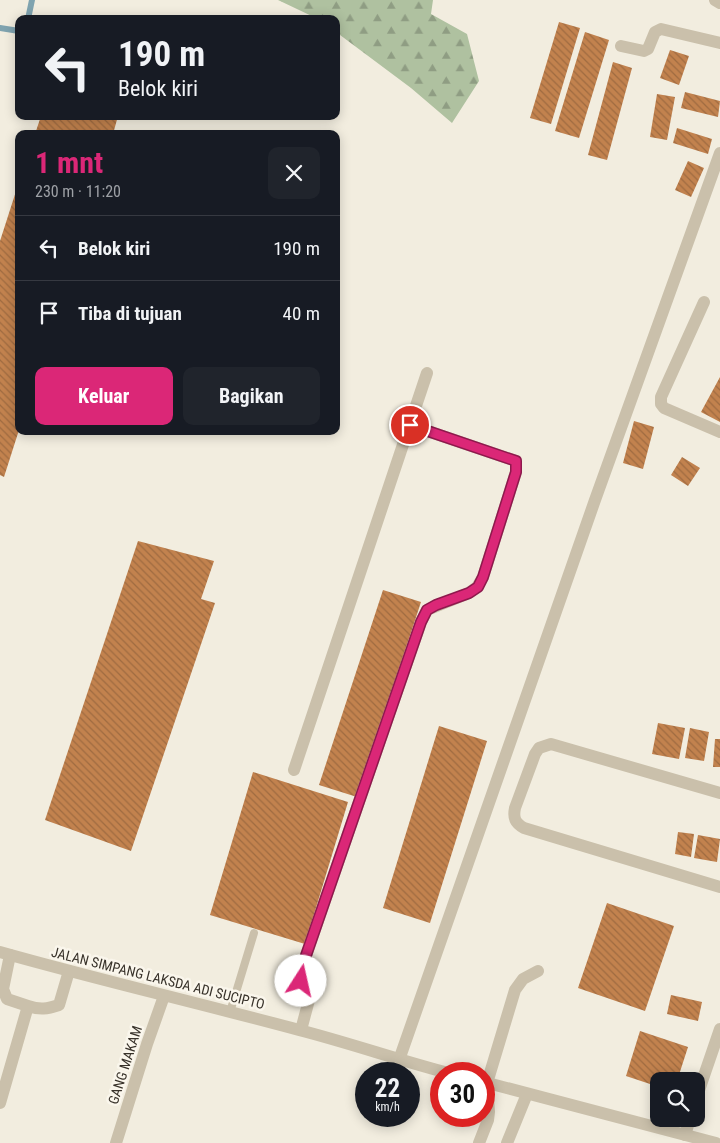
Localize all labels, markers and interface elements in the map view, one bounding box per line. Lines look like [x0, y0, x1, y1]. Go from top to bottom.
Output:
text: 190 m [118, 34, 205, 75]
icon: left [35, 35, 100, 100]
text: Belok kiri [118, 76, 198, 101]
text: 1 mnt [35, 145, 103, 180]
button: close [268, 147, 320, 199]
text: 230 m · 11:20 [35, 182, 121, 201]
icon: left [35, 234, 63, 262]
text: Belok kiri [78, 237, 150, 260]
text: 190 m [273, 237, 320, 260]
icon: arrive [35, 299, 63, 327]
text: Tiba di tujuan [78, 302, 182, 325]
text: 40 m [283, 302, 320, 325]
button: Keluar [35, 367, 173, 425]
button: Bagikan [183, 367, 320, 425]
pin [389, 404, 431, 446]
icon: arrive [396, 411, 424, 439]
street label: JALAN SIMPANG LAKSDA ADI SUCIPTO [50, 944, 266, 1012]
position arrow [274, 954, 326, 1006]
street label: GANG MAKAM [105, 1024, 145, 1106]
speed limit sign: 30 [430, 1062, 495, 1127]
map controls [650, 1072, 705, 1127]
button: search [650, 1072, 705, 1127]
text: 22 [375, 1074, 400, 1103]
text: km/h [375, 1100, 400, 1114]

